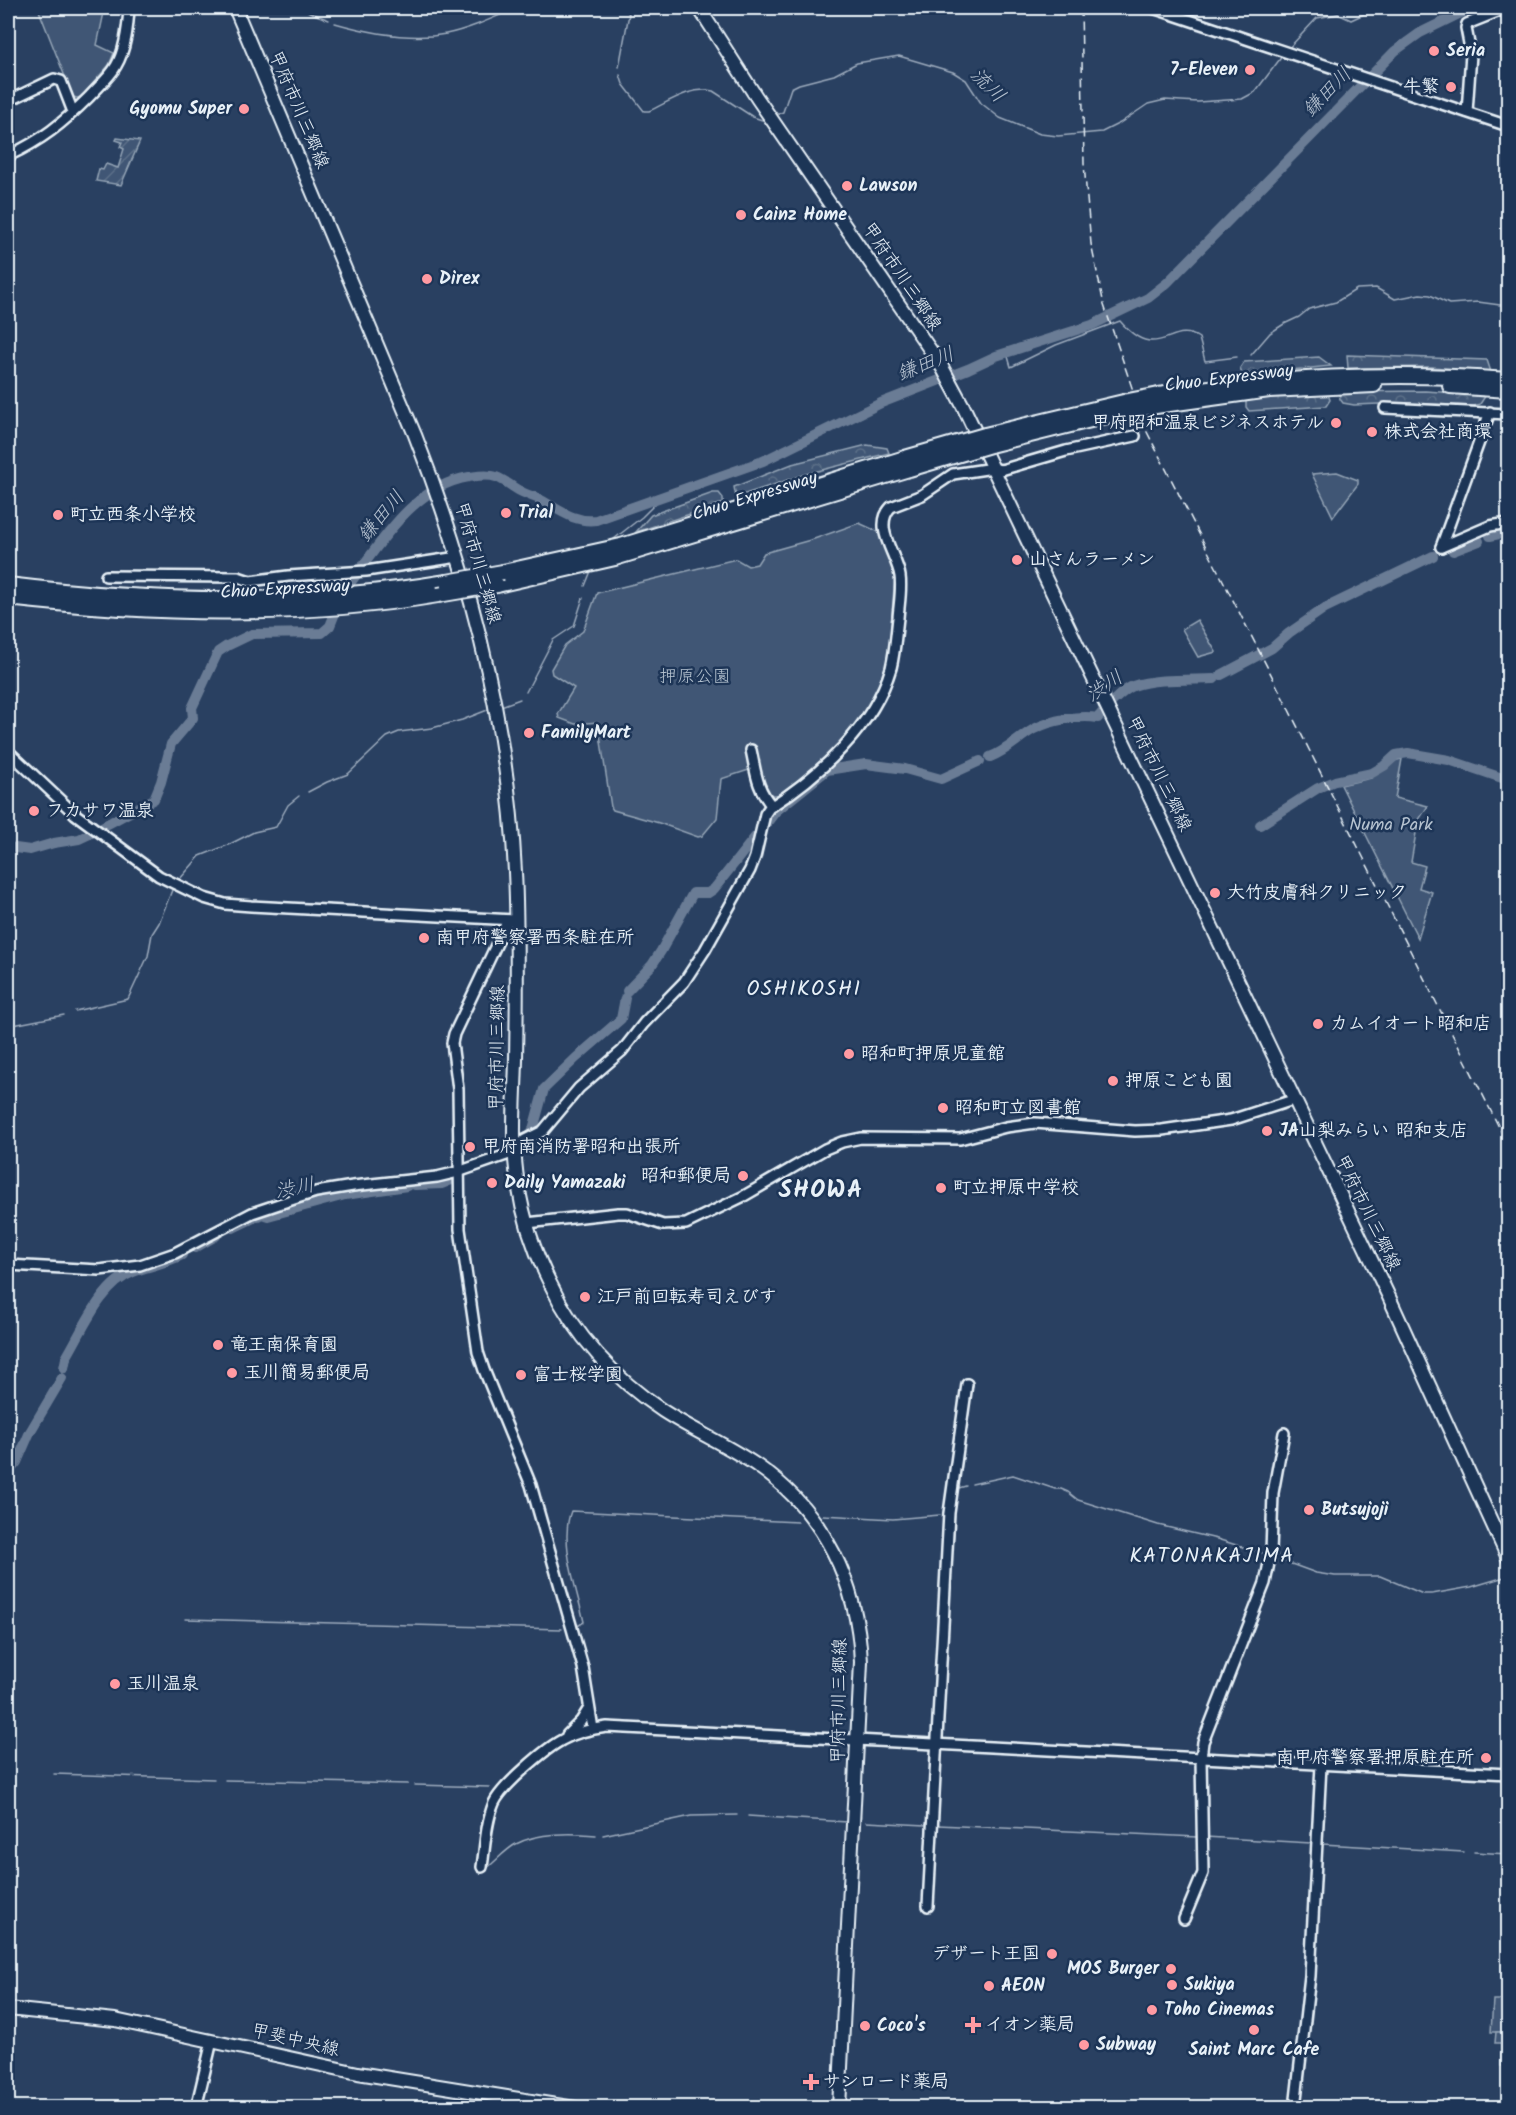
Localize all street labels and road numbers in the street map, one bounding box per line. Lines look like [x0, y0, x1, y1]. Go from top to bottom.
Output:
street label: 甲府市川三郷線 [260, 46, 336, 174]
street label: 甲府市川三郷線 [854, 217, 948, 337]
street label: Chuo Expressway [1163, 357, 1296, 401]
street label: Chuo Expressway [689, 464, 822, 530]
street label: 甲府市川三郷線 [446, 498, 508, 628]
street label: Chuo Expressway [219, 572, 351, 608]
street label: 甲府市川三郷線 [1117, 711, 1199, 837]
street label: 甲府市川三郷線 [482, 985, 514, 1111]
street label: 甲府市川三郷線 [1326, 1150, 1408, 1276]
street label: 甲府市川三郷線 [824, 1638, 856, 1764]
street label: 甲斐中央線 [248, 2017, 342, 2065]

